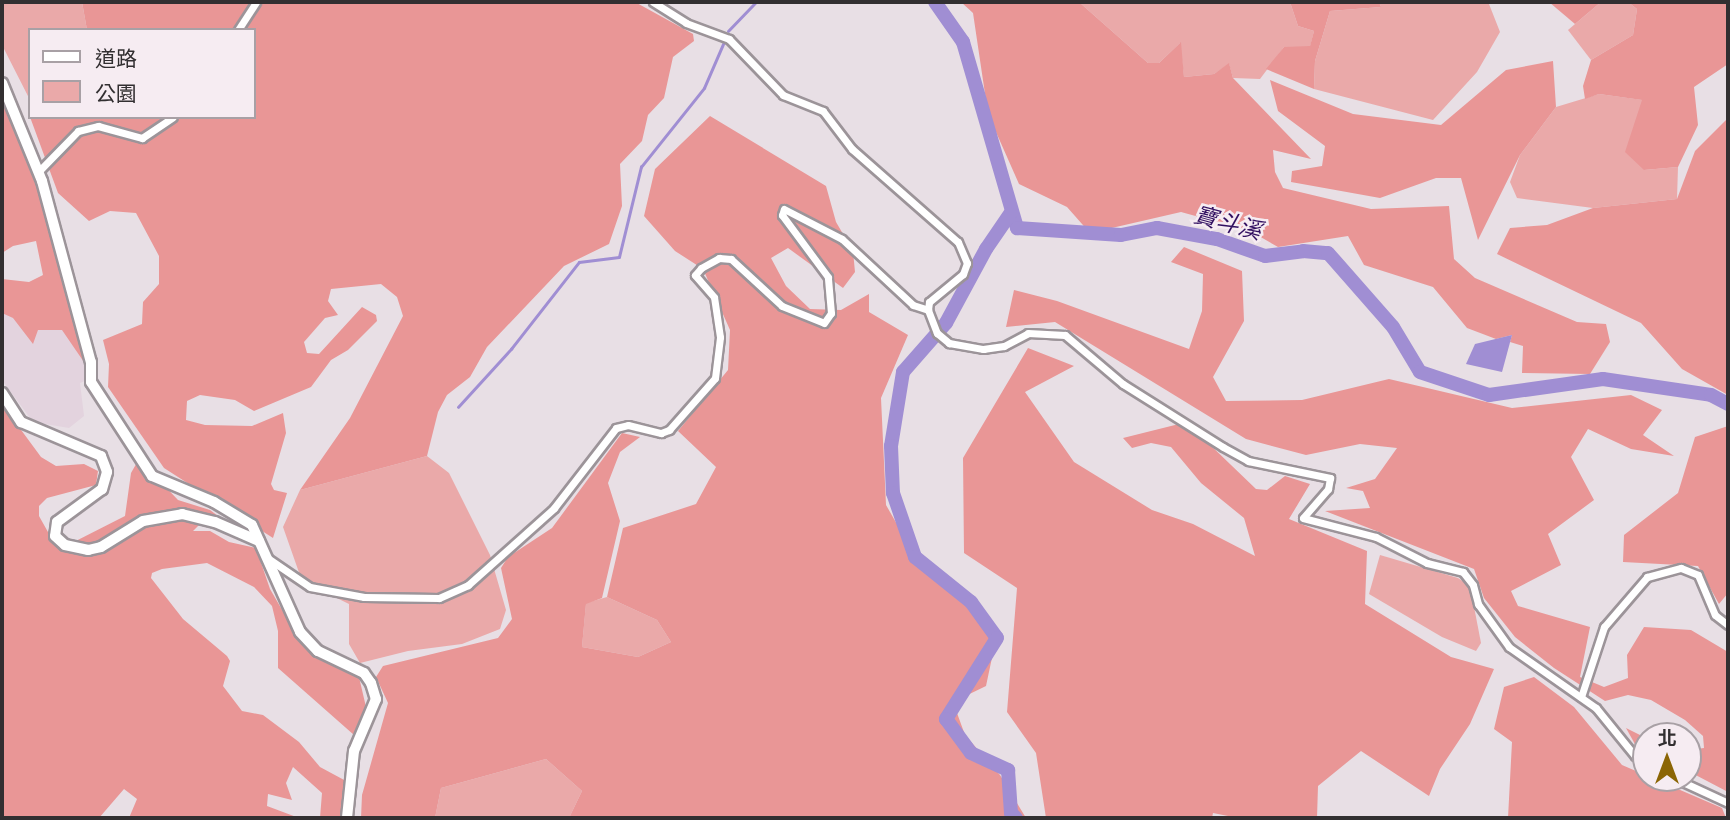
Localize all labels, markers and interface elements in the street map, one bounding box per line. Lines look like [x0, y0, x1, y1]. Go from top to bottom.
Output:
legend [28, 28, 256, 119]
text: 道路 [95, 44, 137, 72]
text: 公園 [95, 79, 137, 107]
water label: 寶斗溪 [1191, 200, 1265, 244]
north arrow [1632, 722, 1702, 792]
text: 北 [1657, 726, 1677, 750]

